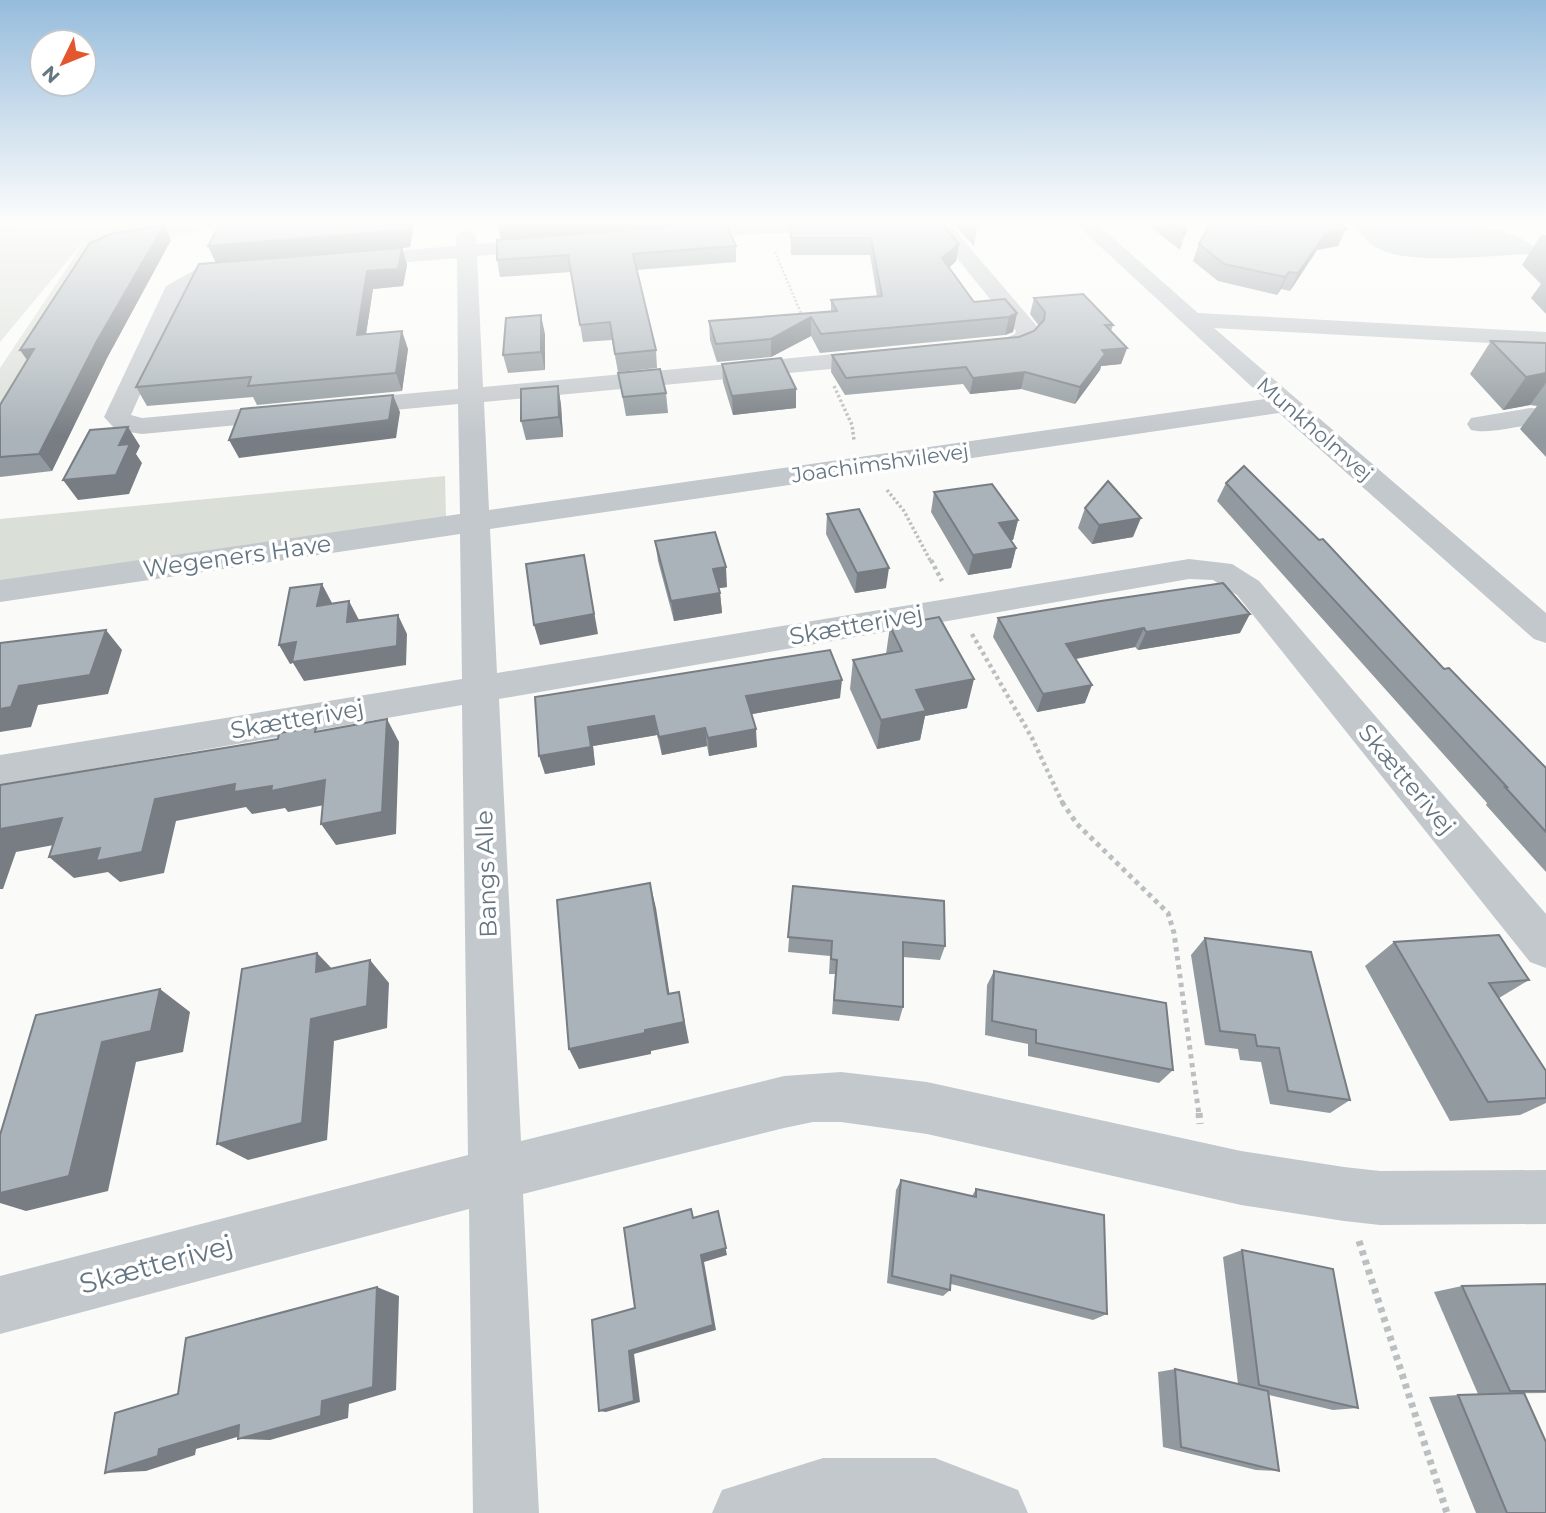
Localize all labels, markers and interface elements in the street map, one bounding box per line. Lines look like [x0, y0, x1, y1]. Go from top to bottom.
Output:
north arrow [28, 28, 98, 98]
text: N [37, 61, 65, 88]
street label: Munkholmvej [1252, 372, 1378, 486]
street label: Joachimshvilevej [789, 438, 970, 488]
street label: Wegeners Have [141, 528, 333, 584]
street label: Skætterivej [787, 599, 925, 651]
street label: Skætterivej [228, 693, 366, 745]
street label: Skætterivej [1352, 718, 1462, 840]
street label: Bangs Alle [469, 810, 503, 938]
street label: Skætterivej [75, 1227, 237, 1301]

